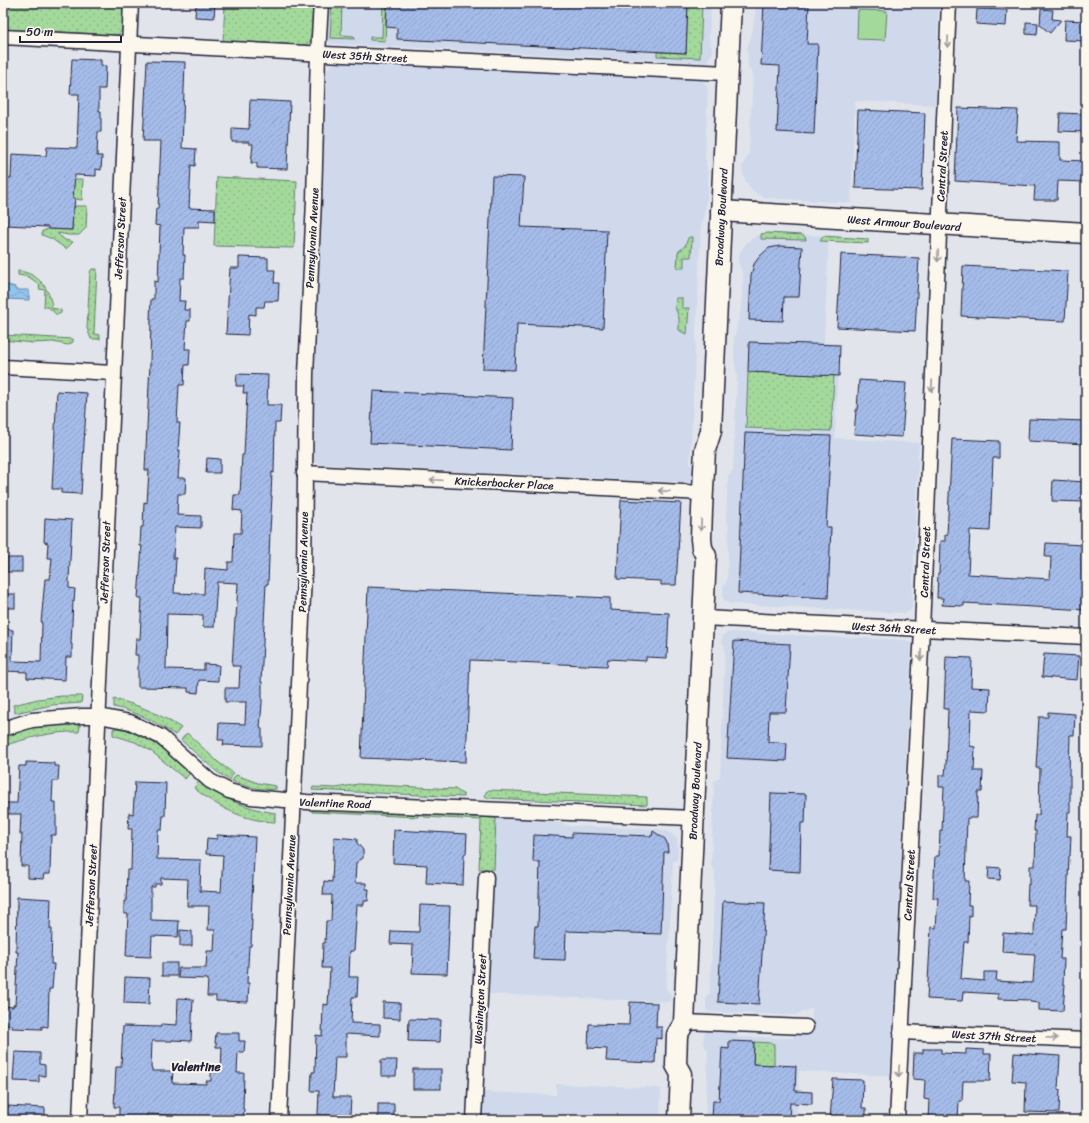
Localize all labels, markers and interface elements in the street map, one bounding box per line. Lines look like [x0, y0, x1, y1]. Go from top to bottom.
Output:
scale bar [20, 18, 121, 44]
text: 50 m [26, 21, 53, 43]
one-way arrow [944, 35, 952, 48]
street label: West 35th Street [322, 45, 408, 68]
street label: Central Street [931, 130, 954, 202]
street label: Broadway Boulevard [709, 166, 734, 266]
street label: Pennsylvania Avenue [300, 187, 325, 289]
street label: Jefferson Street [109, 196, 132, 280]
street label: West Armour Boulevard [846, 210, 963, 237]
one-way arrow [934, 249, 941, 262]
one-way arrow [928, 379, 936, 392]
street label: Knickerbocker Place [454, 471, 555, 496]
one-way arrow [430, 476, 443, 483]
one-way arrow [658, 487, 671, 495]
street label: Pennsylvania Avenue [293, 511, 314, 613]
one-way arrow [697, 518, 705, 531]
street label: Jefferson Street [95, 520, 116, 604]
street label: Central Street [915, 526, 936, 598]
street label: West 36th Street [851, 617, 937, 640]
one-way arrow [917, 648, 924, 661]
street label: Broadway Boulevard [683, 740, 708, 840]
street label: Valentine Road [299, 793, 372, 814]
street label: Pennsylvania Avenue [277, 834, 302, 936]
street label: Jefferson Street [80, 843, 103, 927]
street label: Central Street [898, 849, 921, 921]
street label: Washington Street [469, 953, 492, 1045]
street label: West 37th Street [951, 1025, 1037, 1048]
one-way arrow [1045, 1035, 1058, 1042]
district label: Valentine [171, 1056, 221, 1078]
one-way arrow [896, 1064, 903, 1077]

